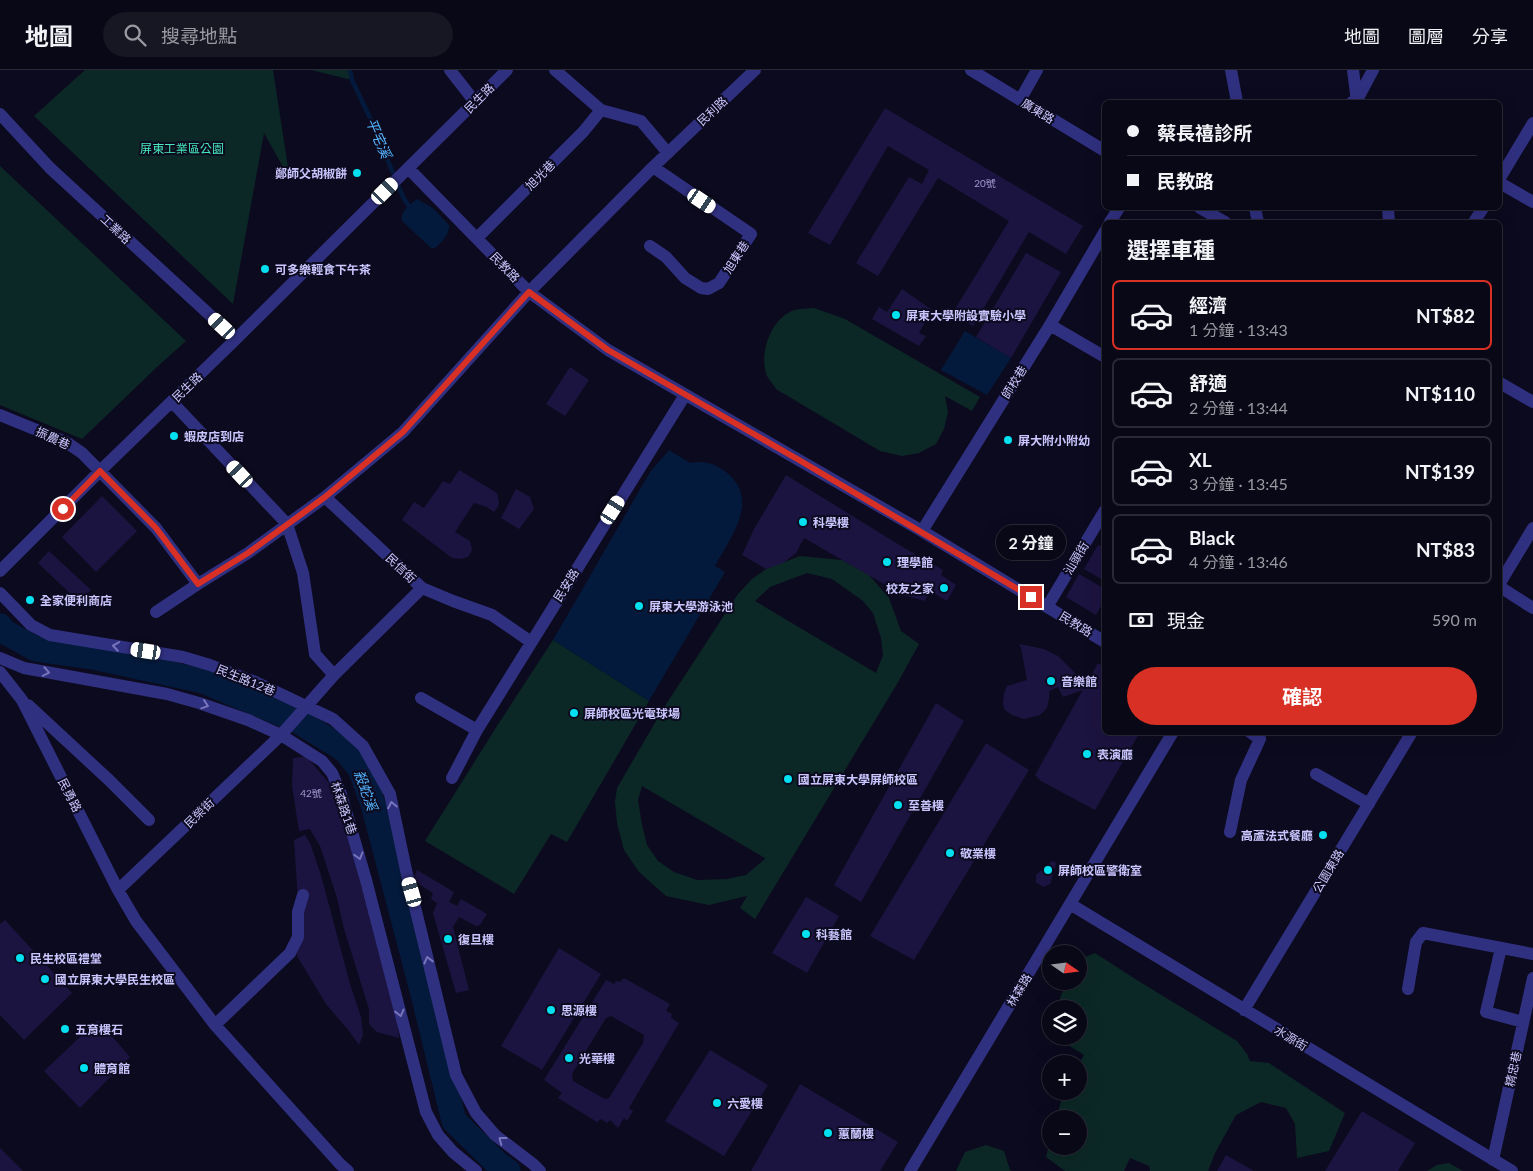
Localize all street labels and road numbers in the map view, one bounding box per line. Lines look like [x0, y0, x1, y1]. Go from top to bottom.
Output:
street label: 民生路 [461, 80, 497, 116]
street label: 民利路 [694, 93, 730, 129]
street label: 廣東路 [1019, 95, 1057, 127]
street label: 旭光巷 [522, 157, 558, 193]
street label: 工業路 [98, 211, 134, 247]
street label: 旭東巷 [720, 238, 752, 276]
street label: 民教路 [487, 249, 523, 285]
street label: 師校巷 [998, 363, 1030, 401]
street label: 民生路 [169, 369, 205, 405]
street label: 振農巷 [34, 424, 72, 452]
street label: 汕頭街 [1060, 539, 1092, 577]
street label: 民信街 [383, 550, 419, 586]
street label: 民安路 [550, 566, 582, 604]
street label: 民教路 [1057, 608, 1095, 640]
street label: 民生路12巷 [214, 661, 278, 699]
street label: 民勇路 [55, 776, 85, 814]
street label: 林森路1巷 [328, 780, 360, 836]
street label: 民榮街 [181, 795, 217, 831]
street label: 公園東路 [1309, 847, 1347, 895]
street label: 林森路 [1003, 971, 1035, 1009]
street label: 水源街 [1272, 1022, 1310, 1054]
street label: 精忠巷 [1502, 1050, 1524, 1088]

